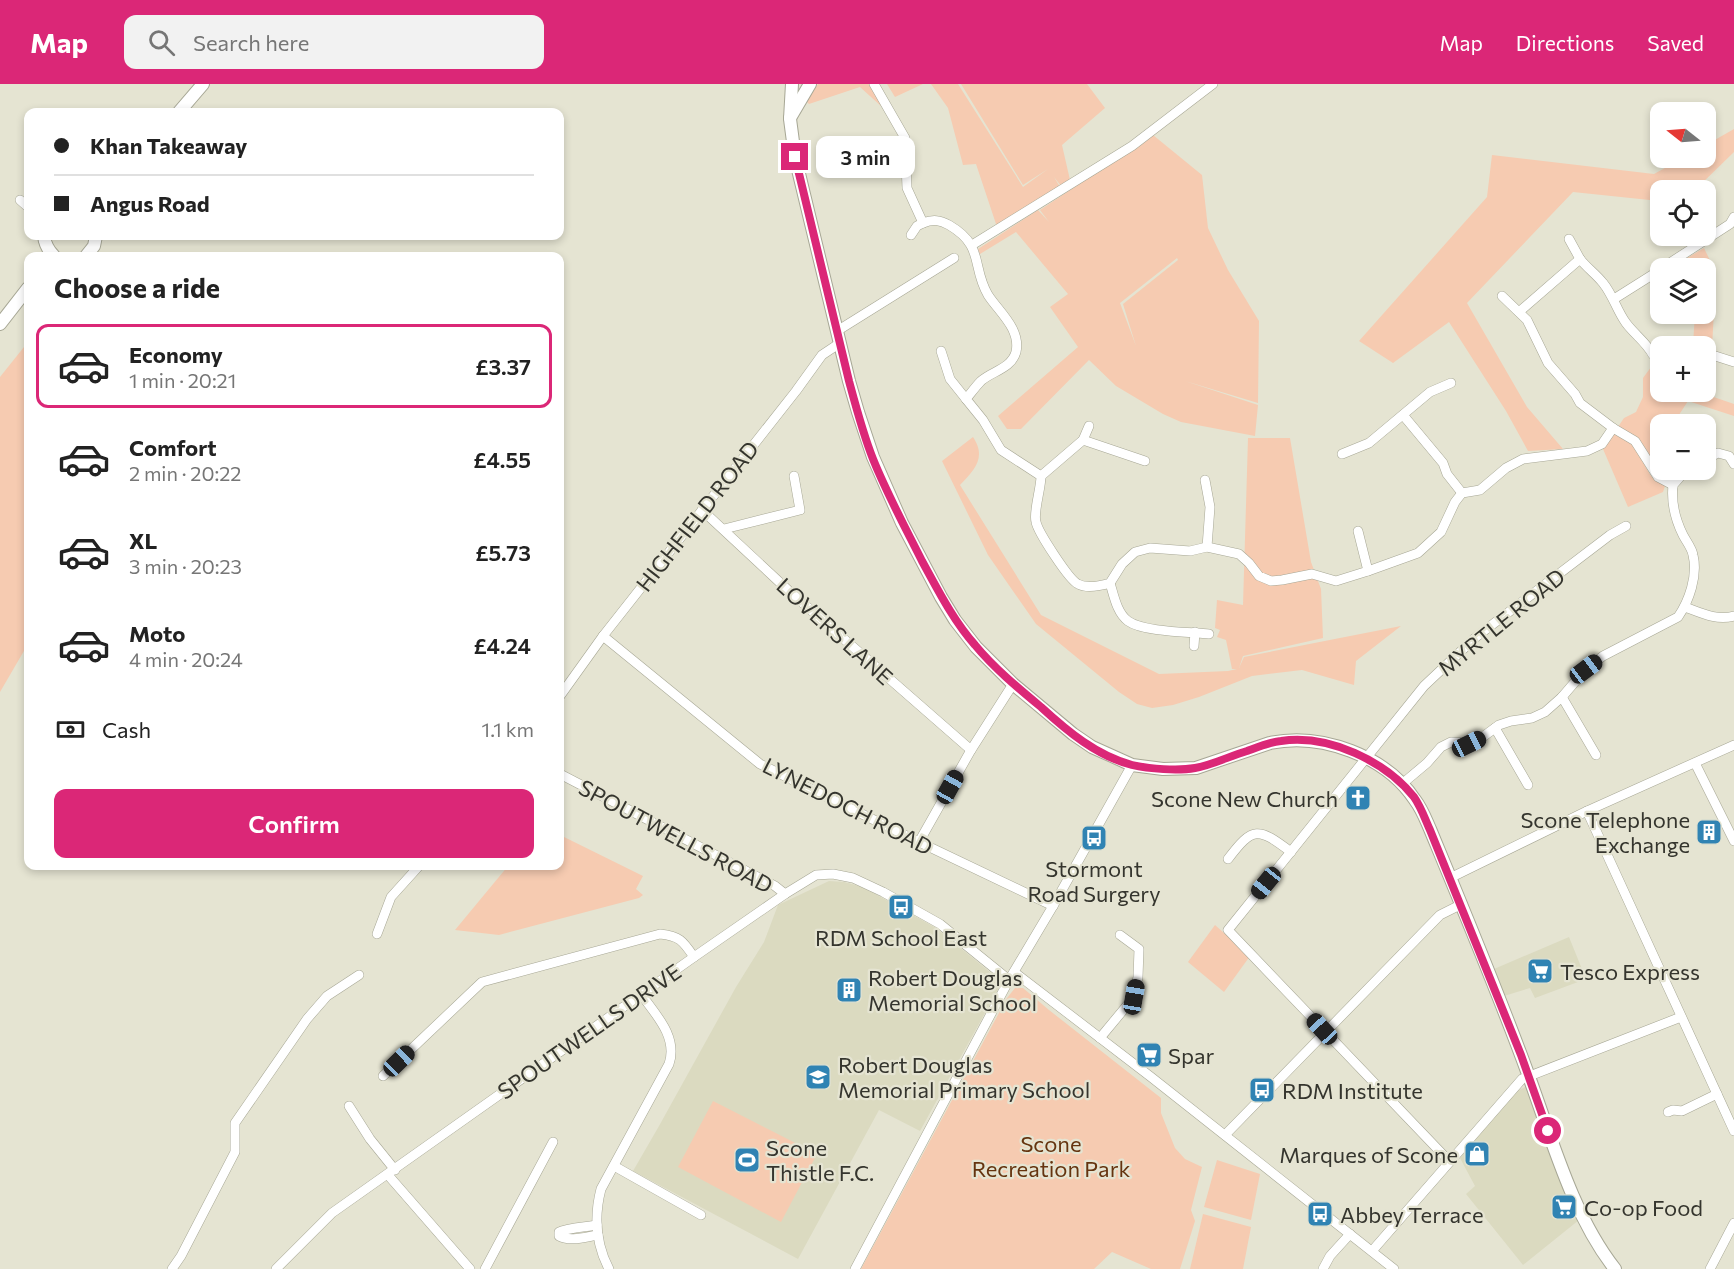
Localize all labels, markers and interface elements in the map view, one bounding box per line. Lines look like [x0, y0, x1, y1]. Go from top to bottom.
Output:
search box [124, 15, 544, 69]
text: Map [30, 25, 88, 59]
icon: search [145, 26, 178, 59]
text: Search here [193, 29, 309, 56]
text: Map [1440, 30, 1483, 55]
text: Directions [1516, 30, 1614, 55]
text: Saved [1647, 30, 1704, 55]
north arrow [1650, 102, 1716, 168]
map controls [1650, 102, 1716, 480]
text: Khan Takeaway [90, 132, 247, 159]
callout: 3 min [816, 136, 915, 178]
route end [781, 143, 808, 170]
text: 3 min [841, 145, 890, 169]
button: locate [1650, 180, 1716, 246]
text: Angus Road [90, 190, 210, 217]
button: layers [1650, 258, 1716, 324]
text: Choose a ride [54, 271, 220, 304]
button: + [1650, 336, 1716, 402]
icon: car [57, 339, 111, 393]
text: Economy [129, 341, 223, 368]
text: £3.37 [475, 353, 531, 380]
text: 1 min · 20:21 [129, 368, 236, 392]
button: − [1650, 414, 1716, 480]
icon: car [57, 432, 111, 486]
text: Comfort [129, 434, 217, 461]
street label: HIGHFIELD ROAD [630, 436, 764, 596]
text: £4.55 [473, 446, 531, 473]
text: 2 min · 20:22 [129, 461, 241, 485]
icon: car [57, 525, 111, 579]
text: XL [129, 527, 157, 554]
text: £5.73 [475, 539, 531, 566]
text: 3 min · 20:23 [129, 554, 242, 578]
street label: MYRTLE ROAD [1432, 563, 1570, 681]
street label: LOVERS LANE [771, 572, 899, 690]
icon: car [57, 618, 111, 672]
text: Moto [129, 620, 185, 647]
text: £4.24 [473, 632, 531, 659]
text: 4 min · 20:24 [129, 647, 243, 671]
car [1566, 651, 1606, 687]
icon: cash [54, 713, 87, 746]
text: Cash [102, 716, 151, 743]
text: 1.1 km [482, 717, 534, 741]
car [1449, 728, 1489, 760]
street label: LYNEDOCH ROAD [758, 751, 938, 861]
car [933, 767, 967, 807]
street label: SPOUTWELLS ROAD [574, 773, 778, 899]
church icon: Scone New Church [1343, 783, 1373, 813]
place label: Scone New Church [1151, 785, 1338, 812]
button: Confirm [54, 789, 534, 858]
place label: Scone Telephone Exchange [1520, 806, 1690, 858]
building icon: Scone Telephone Exchange [1694, 817, 1724, 847]
bus stop icon: Stormont Road Surgery [1079, 823, 1109, 853]
place label: Stormont Road Surgery [1027, 855, 1161, 907]
car [1248, 863, 1284, 903]
bus stop icon: RDM School East [886, 892, 916, 922]
place label: RDM School East [815, 924, 987, 951]
supermarket icon: Tesco Express [1525, 956, 1555, 986]
street label: SPOUTWELLS DRIVE [492, 957, 686, 1105]
place label: Tesco Express [1560, 958, 1700, 985]
place label: Robert Douglas Memorial School [868, 964, 1037, 1016]
building icon: Robert Douglas Memorial School [834, 975, 864, 1005]
car [1122, 978, 1146, 1016]
car [1303, 1010, 1341, 1048]
supermarket icon: Spar [1134, 1040, 1164, 1070]
car [380, 1042, 418, 1080]
place label: Spar [1168, 1042, 1214, 1069]
place label: Robert Douglas Memorial Primary School [838, 1051, 1090, 1103]
school or university icon: Robert Douglas Memorial Primary School [803, 1062, 833, 1092]
bus stop icon: RDM Institute [1247, 1075, 1277, 1105]
place label: RDM Institute [1282, 1077, 1423, 1104]
route start [1534, 1117, 1561, 1144]
park label: Scone Recreation Park [972, 1130, 1130, 1182]
place label: Scone Thistle F.C. [766, 1134, 874, 1186]
shop icon: Marques of Scone [1462, 1139, 1492, 1169]
place label: Marques of Scone [1279, 1141, 1458, 1168]
sports icon: Scone Thistle F.C. [732, 1145, 762, 1175]
supermarket icon: Co-op Food [1549, 1192, 1579, 1222]
place label: Co-op Food [1584, 1194, 1703, 1221]
bus stop icon: Abbey Terrace [1305, 1199, 1335, 1229]
place label: Abbey Terrace [1340, 1201, 1483, 1228]

